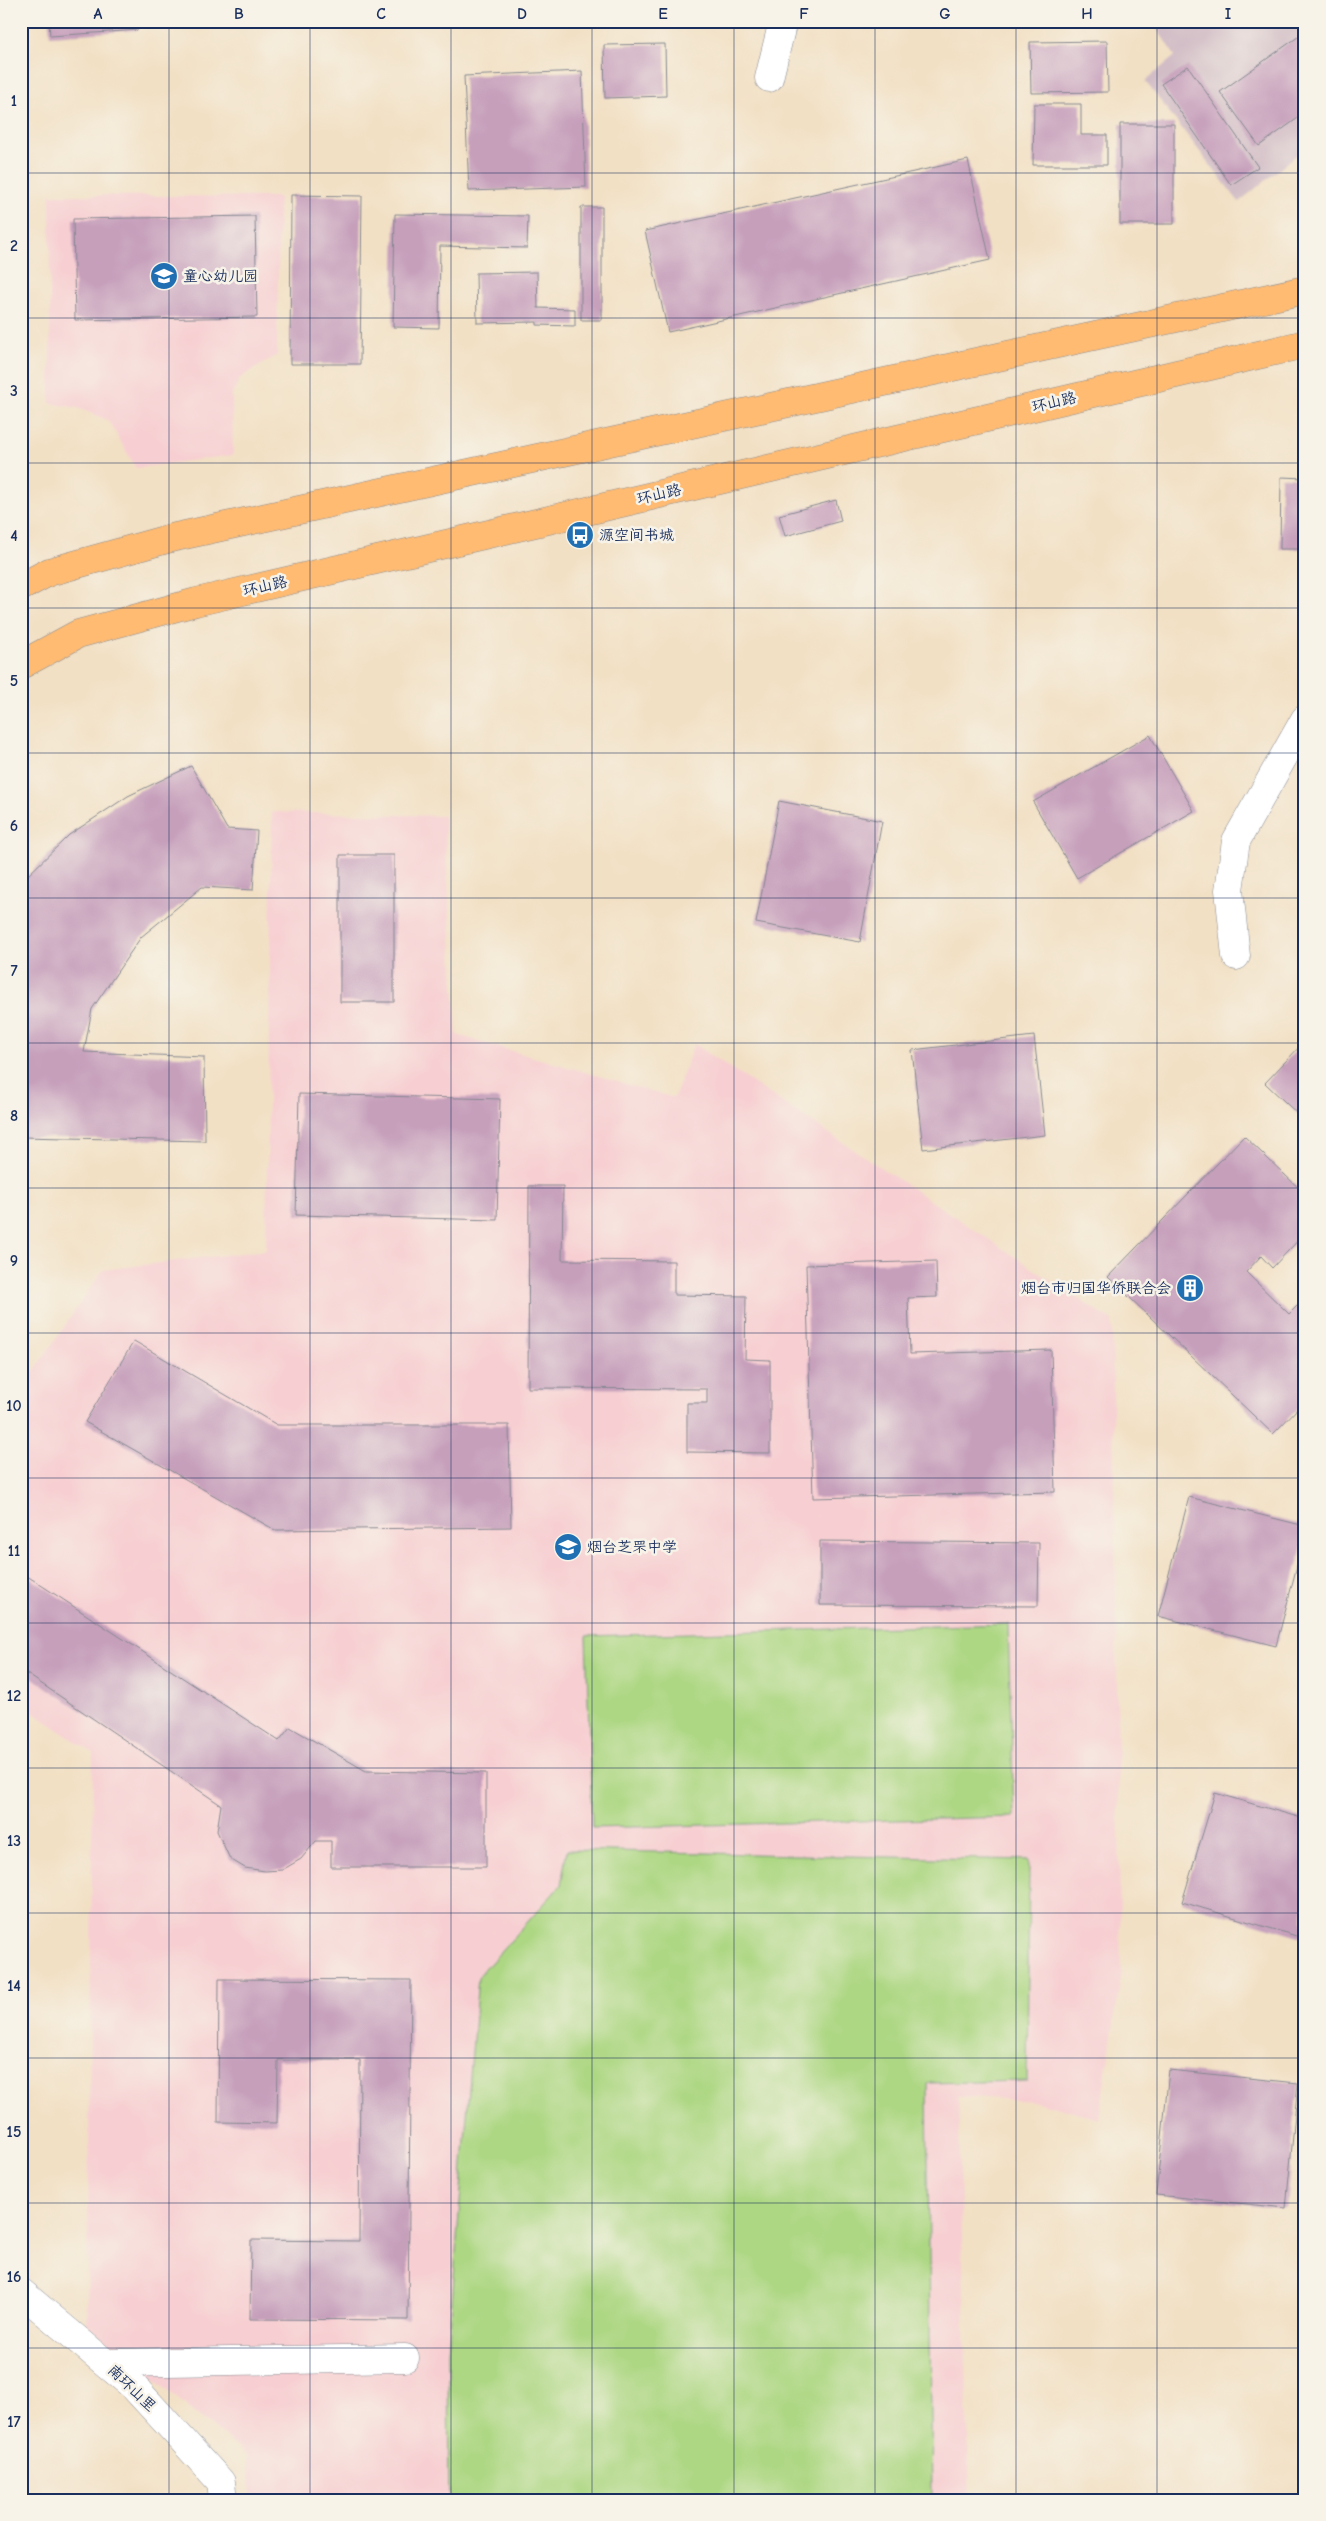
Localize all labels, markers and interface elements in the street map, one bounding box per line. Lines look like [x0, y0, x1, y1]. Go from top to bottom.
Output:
text: A [94, 5, 103, 23]
text: B [234, 5, 244, 23]
text: C [376, 5, 386, 23]
text: D [517, 5, 527, 23]
text: E [658, 5, 668, 23]
text: F [799, 5, 809, 23]
text: G [939, 5, 951, 23]
text: H [1081, 5, 1093, 23]
text: I [1225, 5, 1231, 23]
text: 1 [11, 92, 17, 110]
text: 2 [10, 237, 18, 255]
school or university icon: 童心幼儿园 [149, 261, 179, 291]
place label: 童心幼儿园 [183, 267, 258, 285]
text: 3 [10, 382, 18, 400]
street label: 环山路 [1030, 388, 1078, 416]
street label: 环山路 [635, 480, 683, 508]
bus stop icon: 源空间书城 [565, 520, 595, 550]
place label: 源空间书城 [599, 526, 674, 544]
text: 4 [10, 527, 18, 545]
street label: 环山路 [241, 572, 289, 600]
text: 5 [10, 672, 18, 690]
text: 6 [10, 817, 18, 835]
text: 7 [10, 962, 18, 980]
text: 8 [10, 1107, 18, 1125]
text: 9 [10, 1252, 18, 1270]
building icon: 烟台市归国华侨联合会 [1175, 1273, 1205, 1303]
place label: 烟台市归国华侨联合会 [1021, 1279, 1171, 1297]
text: 10 [6, 1397, 22, 1415]
school or university icon: 烟台芝罘中学 [553, 1532, 583, 1562]
place label: 烟台芝罘中学 [587, 1538, 677, 1556]
text: 11 [8, 1542, 20, 1560]
text: 12 [7, 1687, 21, 1705]
text: 13 [7, 1832, 21, 1850]
text: 14 [7, 1977, 21, 1995]
text: 15 [7, 2123, 21, 2141]
text: 16 [7, 2268, 21, 2286]
street label: 南环山里 [104, 2361, 160, 2415]
text: 17 [7, 2413, 22, 2431]

